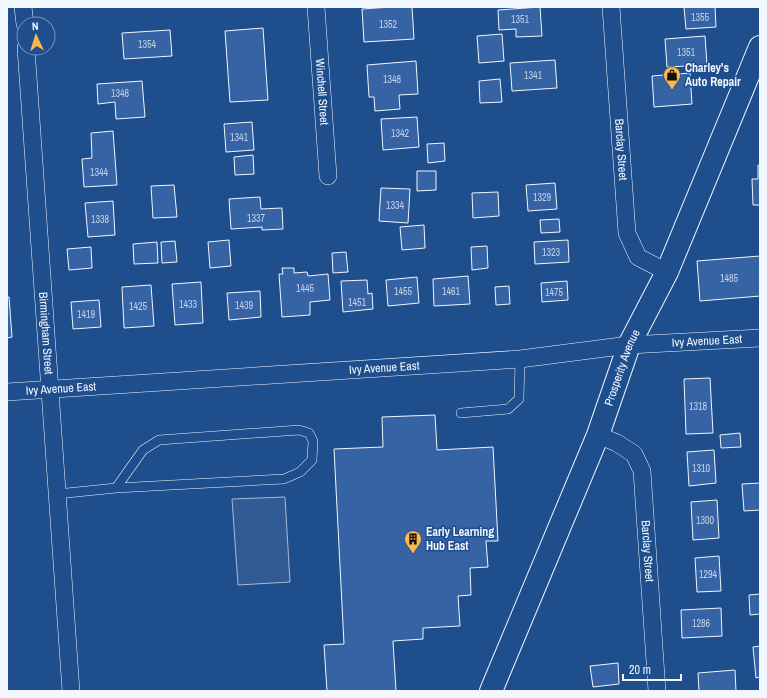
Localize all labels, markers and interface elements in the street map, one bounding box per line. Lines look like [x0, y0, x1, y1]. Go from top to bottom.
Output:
house number: 1355 [691, 11, 710, 24]
house number: 1351 [511, 13, 530, 26]
north arrow [16, 16, 56, 56]
house number: 1352 [379, 18, 398, 31]
text: N [32, 19, 39, 33]
house number: 1354 [138, 38, 157, 51]
house number: 1351 [677, 46, 696, 59]
street label: Winchell Street [312, 58, 332, 126]
place label: Charley's Auto Repair [685, 60, 741, 90]
shop icon: Charley's Auto Repair [662, 65, 682, 90]
house number: 1341 [524, 69, 543, 82]
house number: 1348 [383, 73, 402, 86]
house number: 1348 [111, 87, 130, 100]
street label: Barclay Street [611, 118, 631, 181]
house number: 1342 [391, 127, 410, 140]
house number: 1341 [230, 131, 249, 144]
house number: 1344 [90, 166, 109, 179]
house number: 1329 [533, 191, 552, 204]
house number: 1334 [386, 199, 405, 212]
house number: 1337 [247, 212, 266, 225]
house number: 1338 [91, 213, 110, 226]
house number: 1323 [542, 246, 561, 259]
house number: 1485 [720, 272, 739, 285]
house number: 1445 [296, 282, 315, 295]
house number: 1455 [394, 285, 413, 298]
house number: 1461 [442, 285, 461, 298]
house number: 1475 [545, 286, 564, 299]
street label: Birmingham Street [35, 291, 57, 375]
house number: 1451 [348, 296, 367, 309]
house number: 1433 [179, 298, 198, 311]
house number: 1439 [235, 299, 254, 312]
house number: 1425 [129, 300, 148, 313]
house number: 1419 [77, 308, 96, 321]
street label: Prosperity Avenue [601, 327, 644, 408]
street label: Ivy Avenue East [671, 331, 743, 351]
street label: Ivy Avenue East [349, 357, 420, 378]
street label: Ivy Avenue East [25, 378, 97, 399]
house number: 1318 [689, 400, 708, 413]
house number: 1310 [692, 462, 711, 475]
house number: 1300 [696, 514, 715, 527]
street label: Barclay Street [637, 520, 658, 583]
place label: Early Learning Hub East [426, 524, 494, 554]
building icon: Early Learning Hub East [403, 529, 423, 554]
house number: 1294 [699, 568, 718, 581]
house number: 1286 [692, 617, 711, 630]
scale bar [623, 656, 681, 682]
text: 20 m [629, 662, 651, 678]

